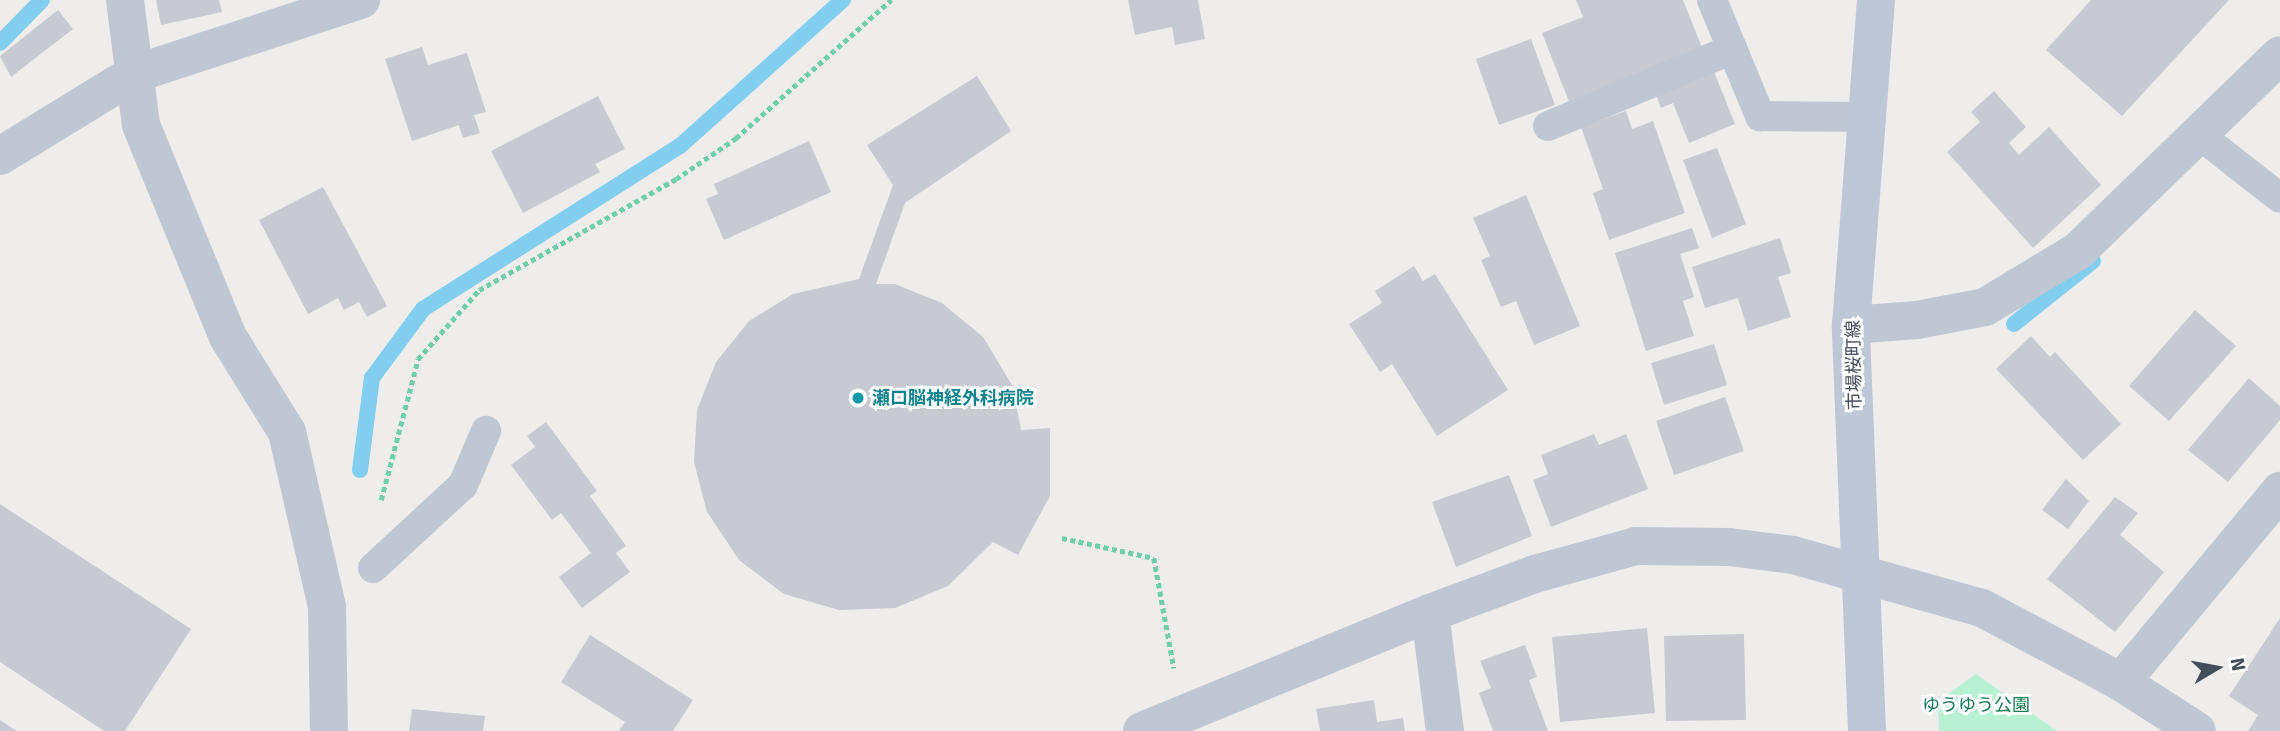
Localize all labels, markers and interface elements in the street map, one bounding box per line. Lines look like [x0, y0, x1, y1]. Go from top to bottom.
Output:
street label: 市場桜町線 [1842, 320, 1866, 410]
place label: 瀬口脳神経外科病院 [872, 387, 1034, 409]
marker: 瀬口脳神経外科病院 [850, 390, 866, 406]
north arrow [2182, 633, 2252, 703]
text: N [2225, 656, 2251, 673]
park label: ゆうゆう公園 [1922, 694, 2030, 716]

